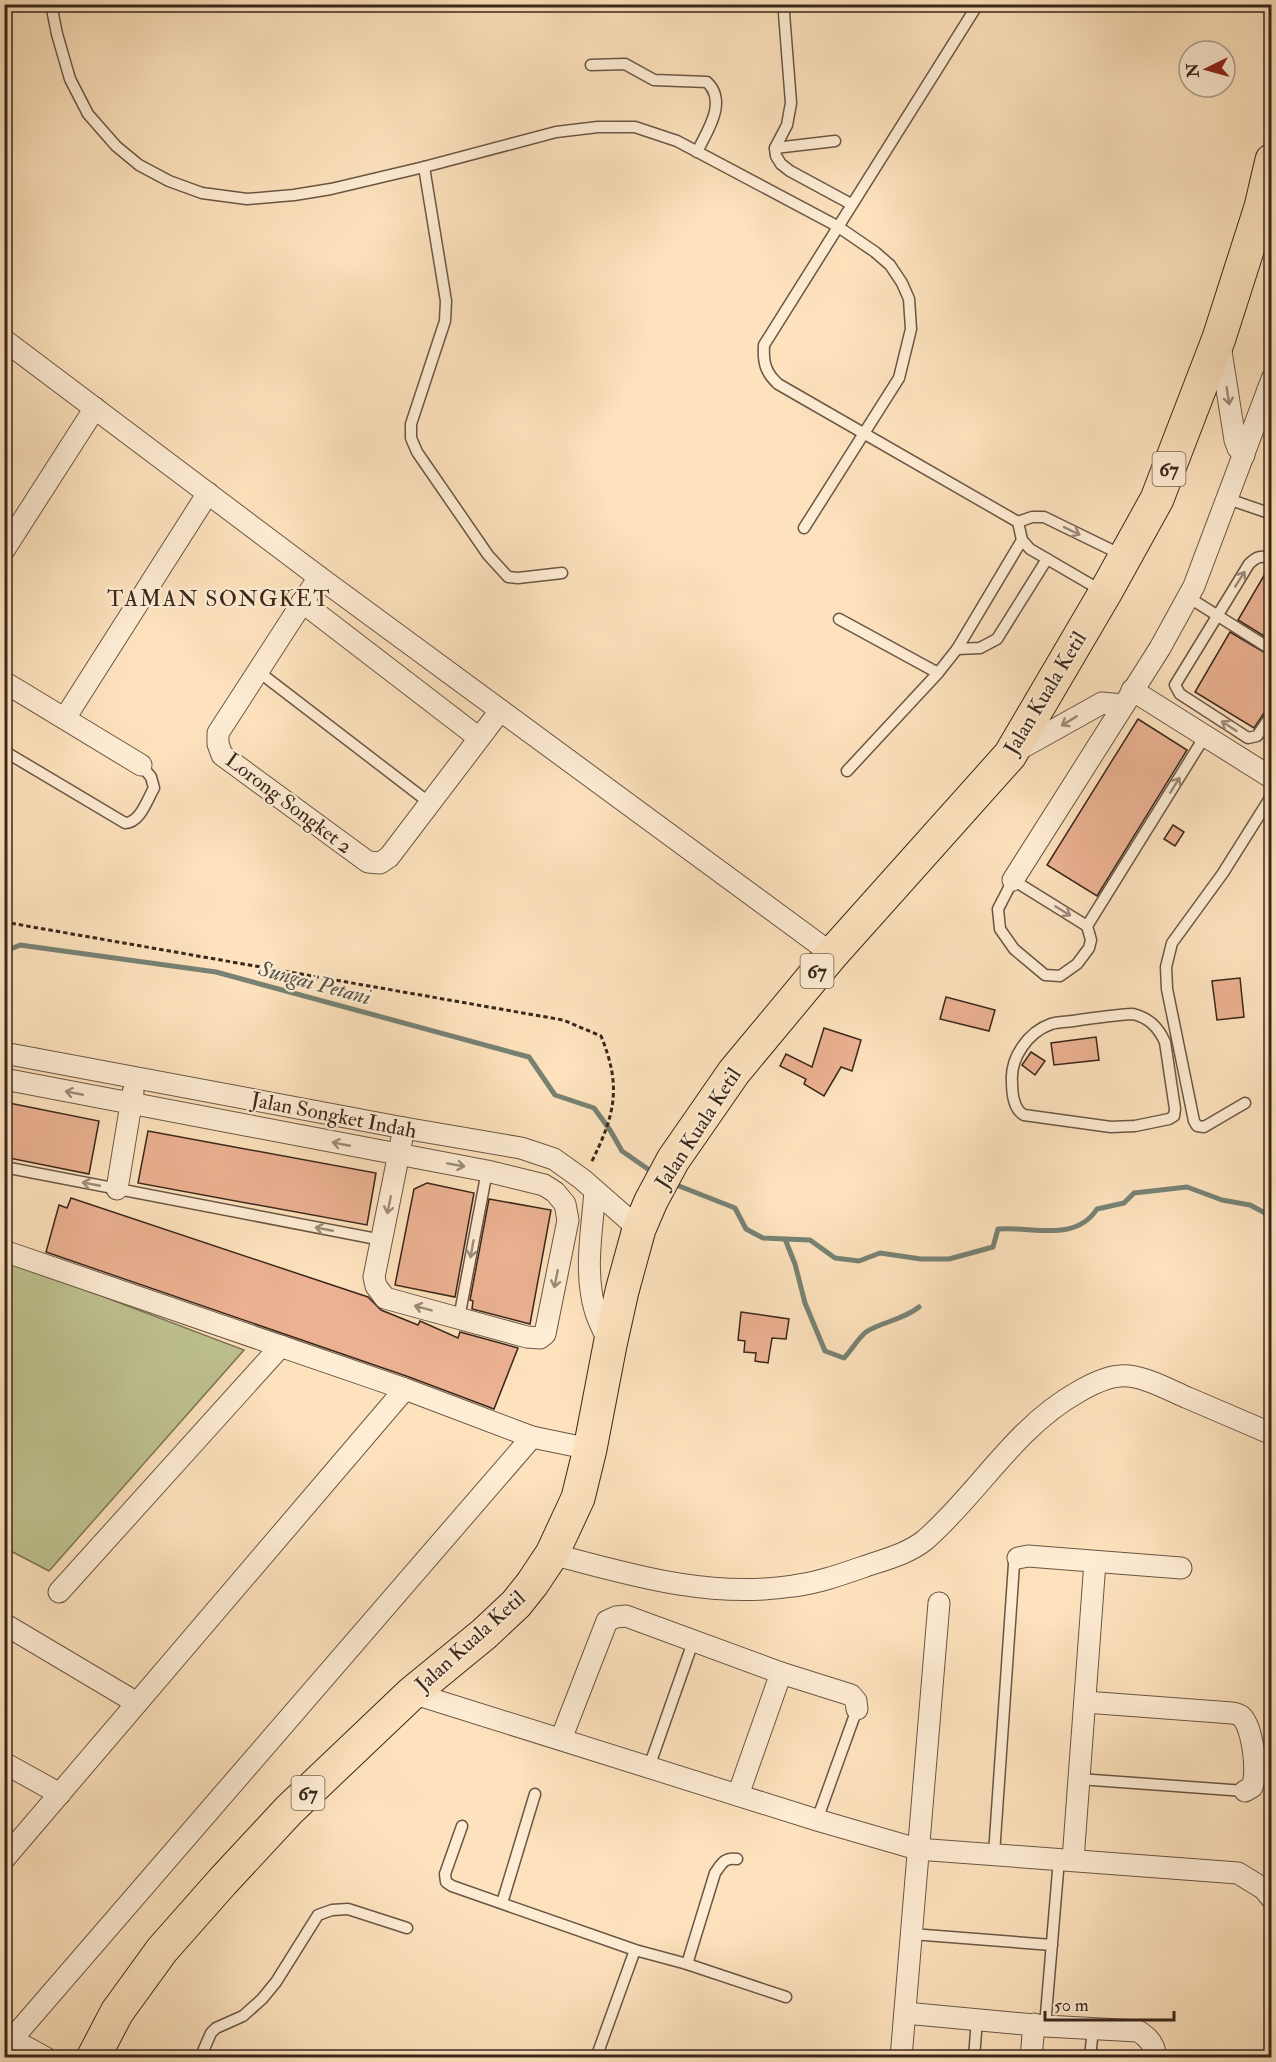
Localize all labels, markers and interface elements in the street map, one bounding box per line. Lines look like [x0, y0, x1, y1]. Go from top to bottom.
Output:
north arrow [1177, 39, 1237, 99]
text: N [1182, 62, 1204, 79]
one-way arrow [1222, 386, 1233, 405]
road number: 67 [1152, 452, 1186, 486]
one-way arrow [1063, 526, 1081, 537]
one-way arrow [1235, 571, 1247, 588]
district label: TAMAN SONGKET [107, 585, 331, 613]
street label: Jalan Kuala Ketil [998, 626, 1093, 761]
one-way arrow [1061, 715, 1078, 727]
one-way arrow [1221, 719, 1238, 731]
street label: Lorong Songket 2 [220, 747, 358, 860]
one-way arrow [1169, 777, 1181, 794]
one-way arrow [1054, 905, 1071, 918]
water label: Sungai Petani [255, 954, 374, 1011]
road number: 67 [800, 954, 834, 988]
street label: Jalan Kuala Ketil [649, 1062, 748, 1195]
street label: Jalan Songket Indah [248, 1086, 419, 1145]
one-way arrow [65, 1087, 84, 1098]
one-way arrow [332, 1138, 352, 1149]
one-way arrow [446, 1160, 466, 1171]
one-way arrow [82, 1178, 102, 1189]
one-way arrow [383, 1195, 394, 1214]
one-way arrow [315, 1223, 334, 1234]
one-way arrow [466, 1238, 477, 1258]
one-way arrow [550, 1269, 561, 1288]
one-way arrow [414, 1302, 433, 1314]
street label: Jalan Kuala Ketil [409, 1584, 532, 1699]
road number: 67 [292, 1776, 324, 1810]
scale bar [1045, 1984, 1174, 2022]
text: 50 m [1054, 1994, 1089, 2017]

